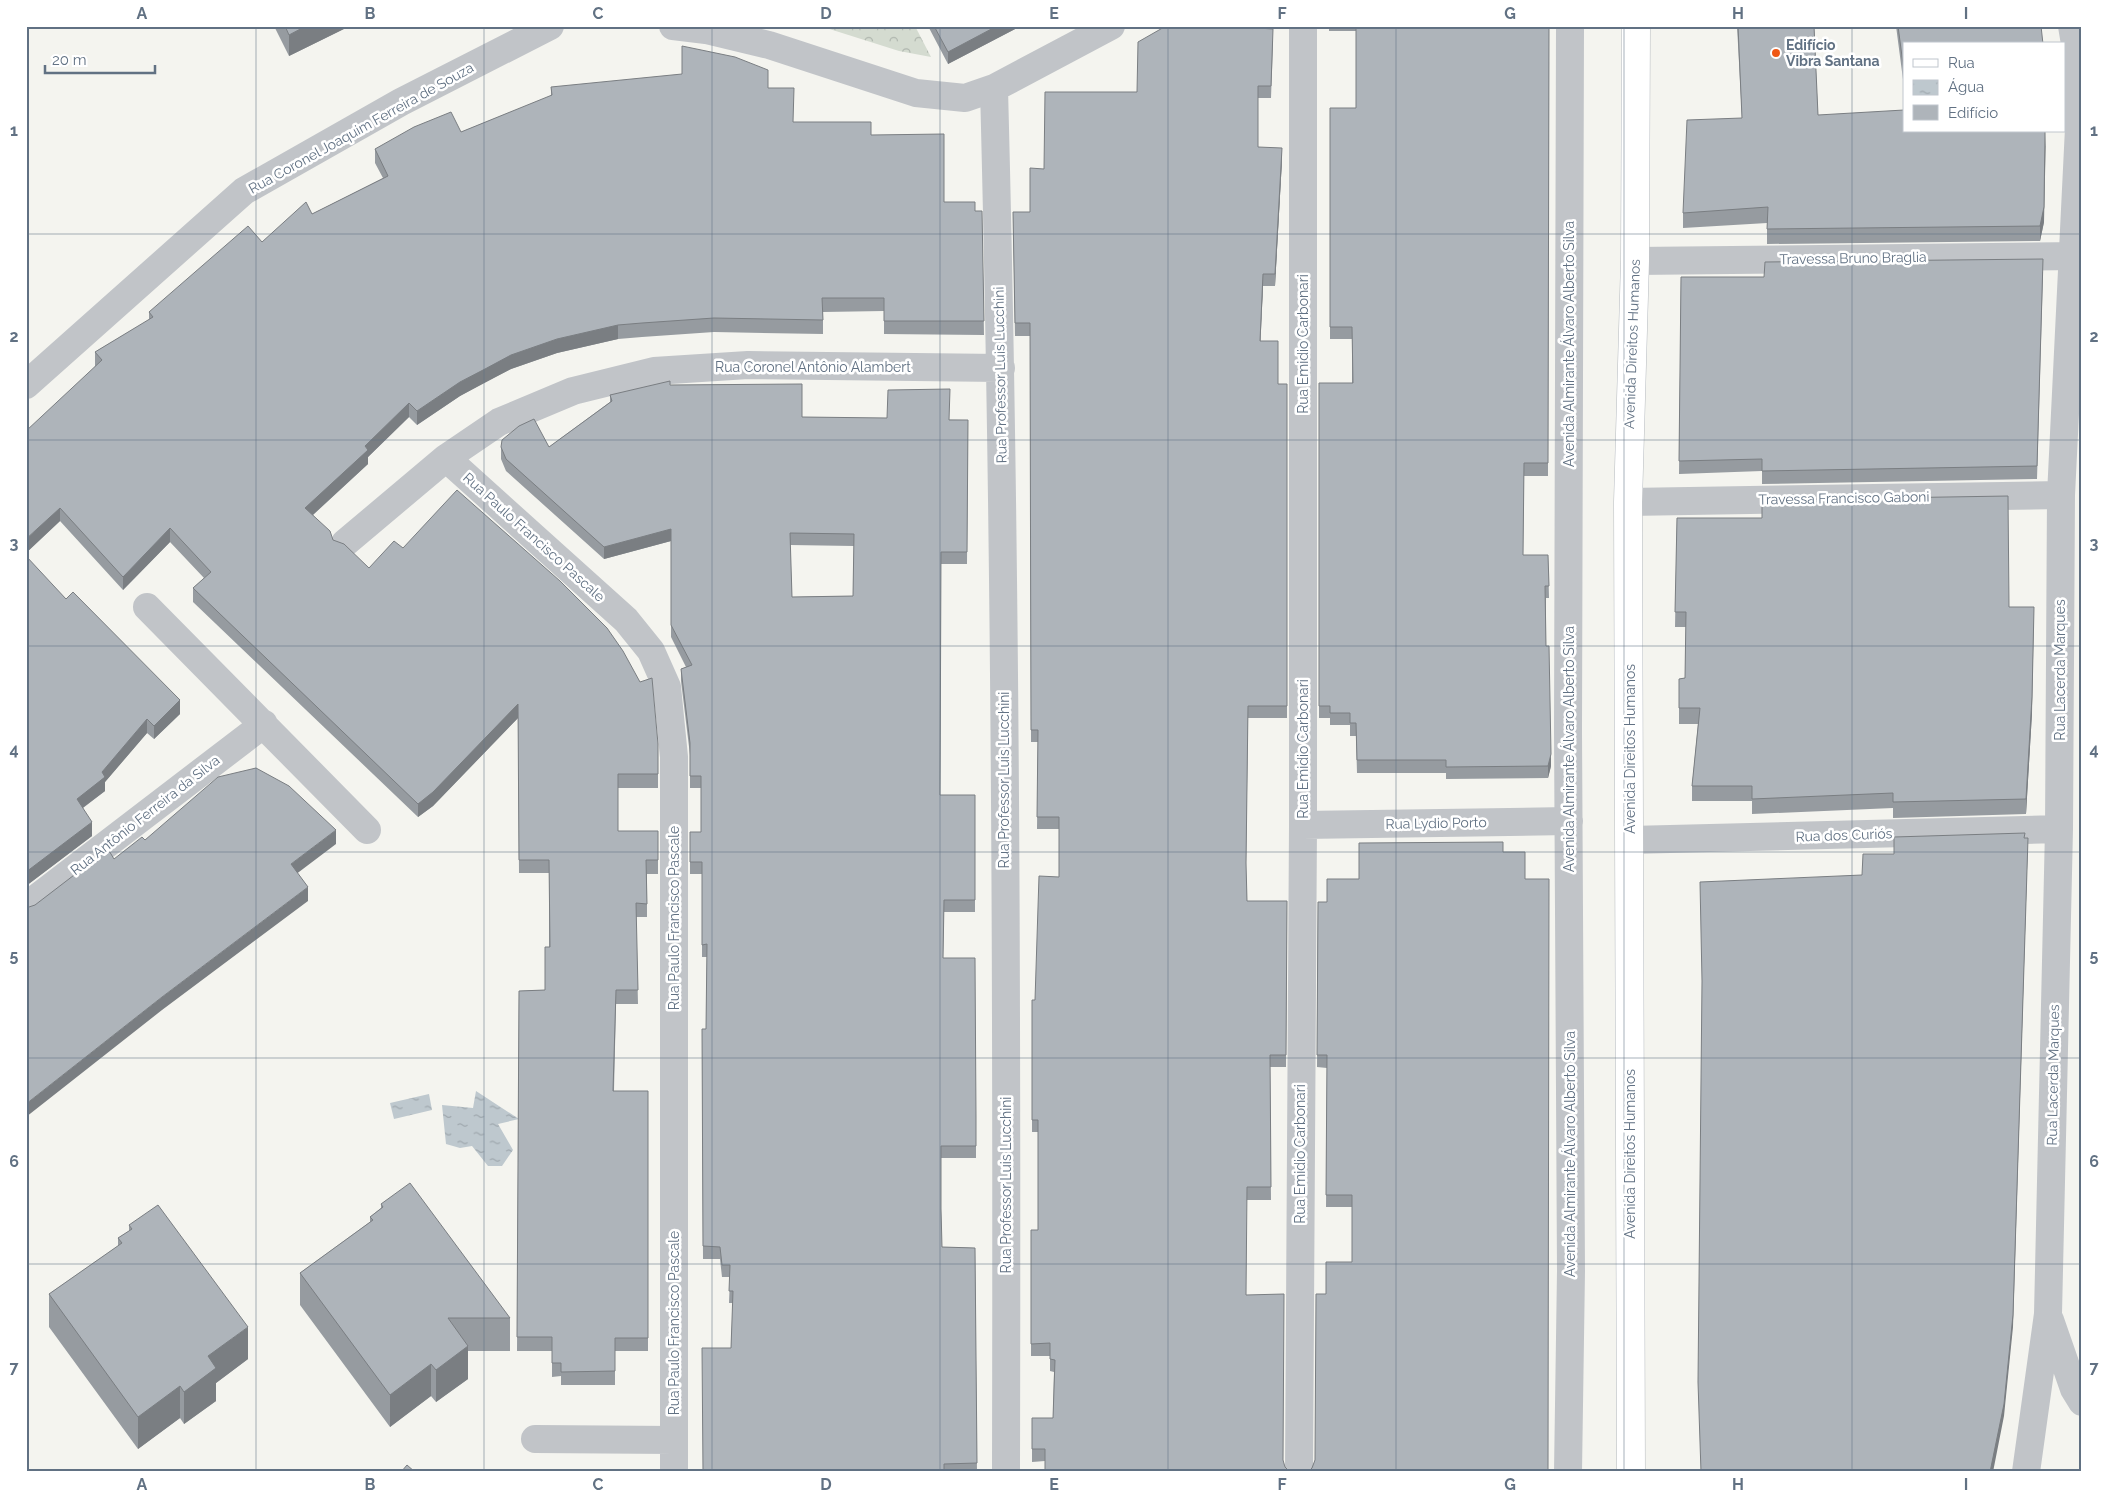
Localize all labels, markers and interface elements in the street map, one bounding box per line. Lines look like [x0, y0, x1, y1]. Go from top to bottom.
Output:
text: A [137, 4, 148, 23]
text: B [365, 4, 376, 23]
text: C [593, 4, 604, 23]
text: D [820, 4, 832, 23]
text: E [1049, 4, 1059, 23]
text: F [1277, 4, 1287, 23]
text: G [1504, 4, 1516, 23]
text: H [1732, 4, 1744, 23]
text: I [1964, 4, 1968, 23]
place label: Edifício Vibra Santana [1786, 37, 1880, 69]
scale bar [45, 42, 155, 74]
legend [1903, 42, 2066, 132]
marker: Edifício Vibra Santana [1770, 47, 1782, 59]
text: 20 m [52, 51, 87, 69]
text: Rua [1948, 54, 1975, 72]
street label: Rua Coronel Joaquim Ferreira de Souza [246, 59, 476, 197]
text: Água [1948, 78, 1984, 96]
text: Edifício [1948, 104, 1998, 122]
text: 1 [10, 121, 18, 140]
text: 1 [2090, 121, 2098, 140]
street label: Avenida Almirante Álvaro Alberto Silva [1560, 221, 1577, 467]
street label: Travessa Bruno Braglia [1779, 249, 1927, 267]
street label: Avenida Direitos Humanos [1621, 258, 1643, 429]
street label: Rua Emidio Carbonari [1295, 274, 1311, 414]
street label: Rua Professor Luis Lucchini [990, 286, 1010, 464]
text: 2 [9, 327, 19, 346]
text: 2 [2089, 327, 2099, 346]
street label: Rua Coronel Antônio Alambert [715, 359, 911, 375]
street label: Rua Paulo Francisco Pascale [460, 469, 608, 605]
street label: Travessa Francisco Gaboni [1758, 489, 1930, 507]
text: 3 [10, 534, 19, 553]
text: 3 [2090, 534, 2099, 553]
street label: Rua Lacerda Marques [2052, 599, 2068, 741]
street label: Avenida Almirante Álvaro Alberto Silva [1560, 626, 1577, 872]
street label: Avenida Direitos Humanos [1622, 664, 1638, 834]
street label: Rua Emidio Carbonari [1295, 679, 1311, 819]
street label: Rua Professor Luis Lucchini [996, 692, 1012, 868]
text: 4 [9, 740, 19, 759]
text: 4 [2089, 740, 2099, 759]
street label: Rua Antônio Ferreira da Silva [67, 752, 223, 878]
street label: Rua Lydio Porto [1385, 814, 1487, 832]
street label: Rua dos Curiós [1795, 825, 1893, 845]
street label: Rua Paulo Francisco Pascale [666, 826, 682, 1010]
text: 5 [10, 946, 19, 965]
text: 5 [2090, 946, 2099, 965]
street label: Rua Lacerda Marques [2044, 1004, 2062, 1146]
street label: Avenida Almirante Álvaro Alberto Silva [1561, 1031, 1578, 1277]
street label: Avenida Direitos Humanos [1622, 1069, 1638, 1239]
street label: Rua Emidio Carbonari [1292, 1084, 1308, 1224]
street label: Rua Professor Luis Lucchini [998, 1097, 1014, 1273]
text: 6 [9, 1152, 19, 1171]
text: 6 [2089, 1152, 2099, 1171]
street label: Rua Paulo Francisco Pascale [666, 1231, 682, 1415]
text: 7 [10, 1358, 19, 1377]
text: 7 [2090, 1358, 2099, 1377]
text: A [137, 1475, 148, 1494]
text: B [365, 1475, 376, 1494]
text: C [593, 1475, 604, 1494]
text: D [820, 1475, 832, 1494]
text: E [1049, 1475, 1059, 1494]
text: F [1277, 1475, 1287, 1494]
text: G [1504, 1475, 1516, 1494]
text: H [1732, 1475, 1744, 1494]
text: I [1964, 1475, 1968, 1494]

